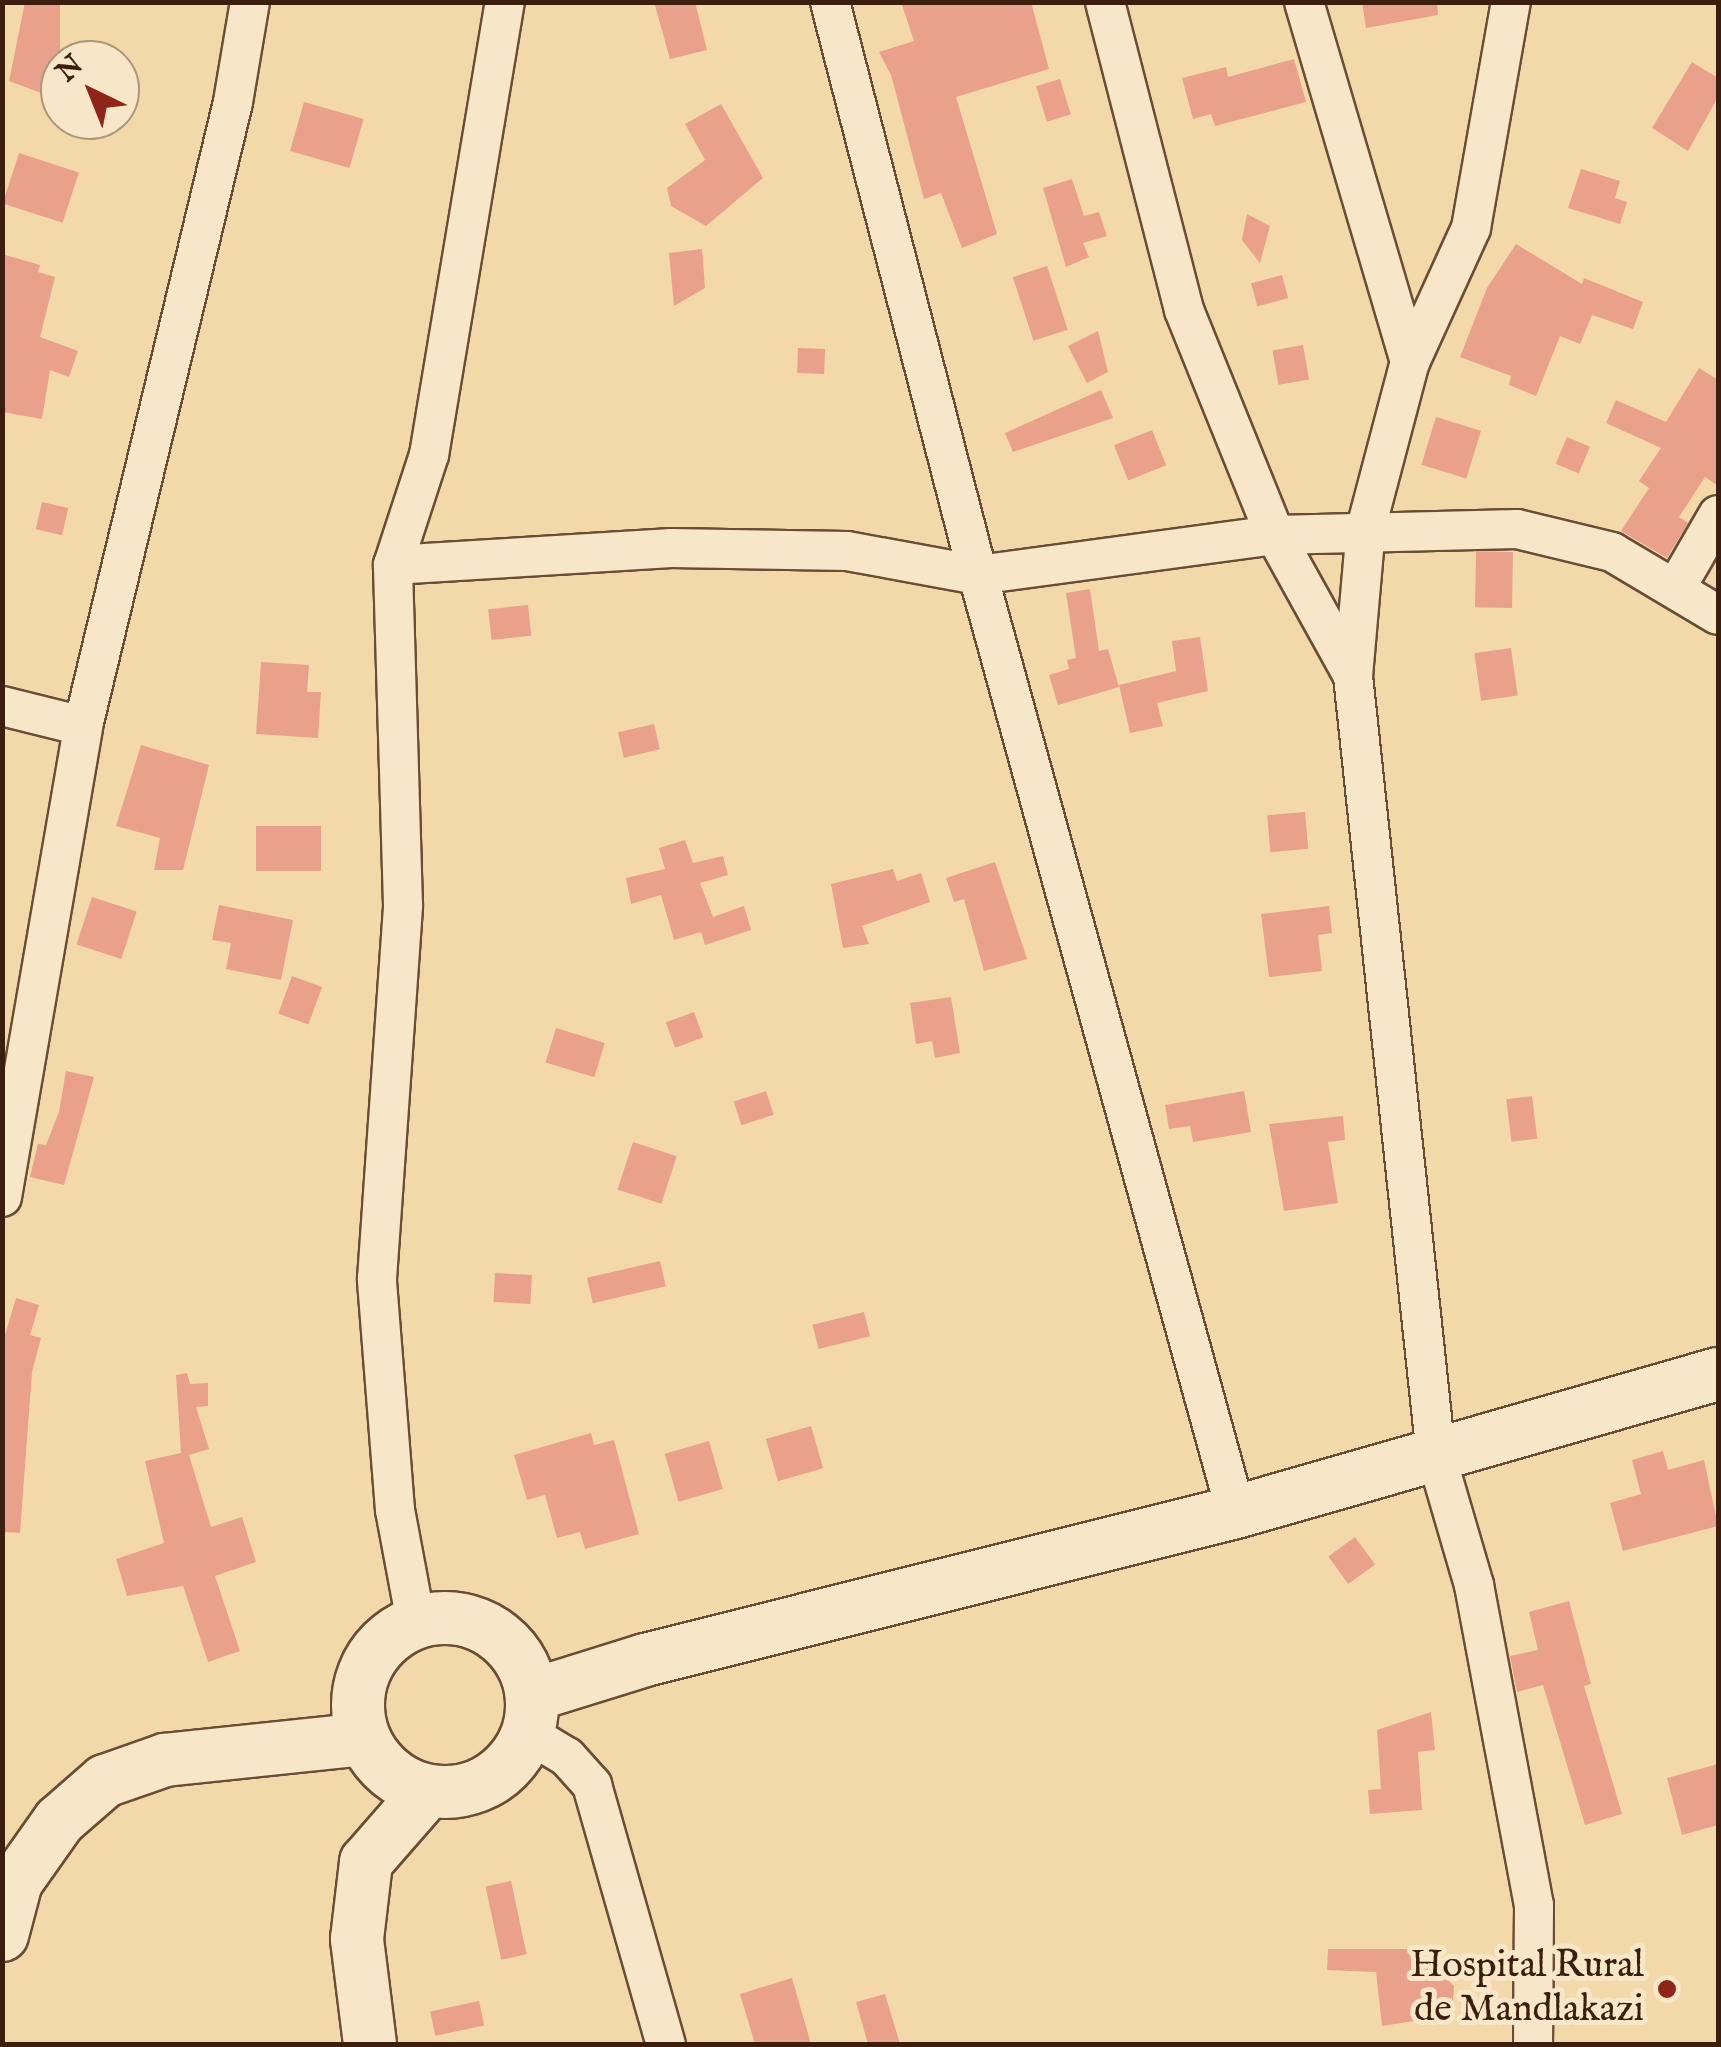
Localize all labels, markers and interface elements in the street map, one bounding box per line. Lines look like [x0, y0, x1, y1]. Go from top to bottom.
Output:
north arrow [40, 40, 140, 140]
text: N [50, 48, 91, 90]
place label: Hospital Rural de Mandlakazi [1410, 1944, 1644, 2034]
marker: Hospital Rural de Mandlakazi [1654, 1976, 1680, 2002]

